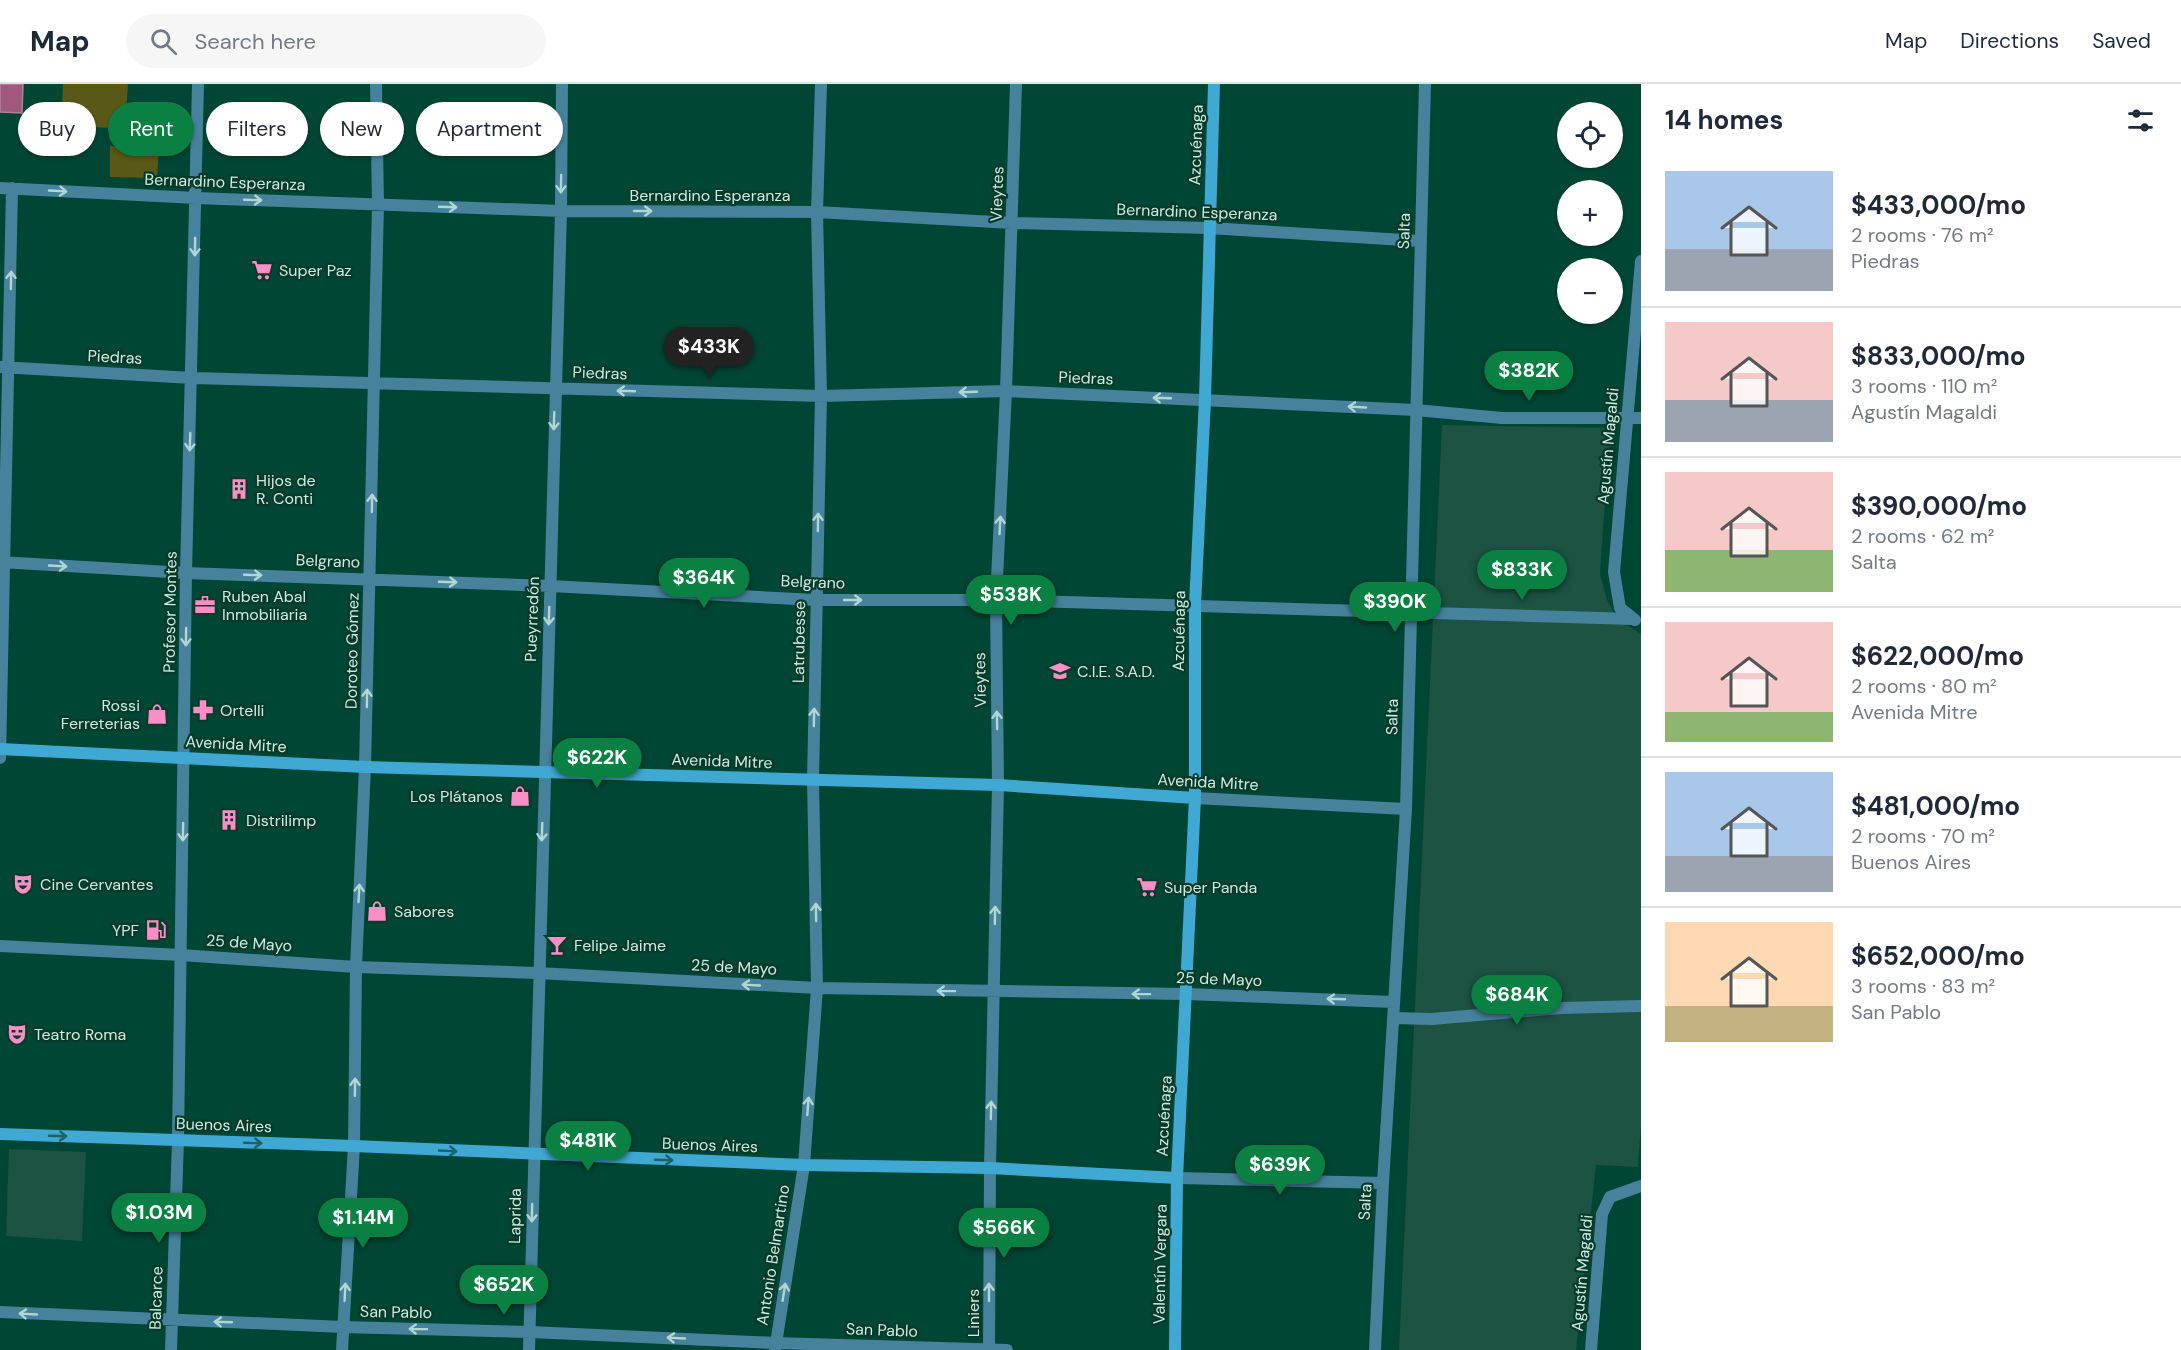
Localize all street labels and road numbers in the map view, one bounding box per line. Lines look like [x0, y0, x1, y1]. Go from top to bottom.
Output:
street label: Azcuénaga [1184, 104, 1208, 186]
street label: Vieytes [986, 166, 1008, 222]
street label: Bernardino Esperanza [144, 169, 306, 195]
street label: Bernardino Esperanza [630, 185, 790, 206]
street label: Bernardino Esperanza [1116, 199, 1278, 225]
street label: Salta [1393, 212, 1415, 250]
street label: Piedras [87, 345, 143, 369]
street label: Piedras [572, 362, 628, 384]
street label: Piedras [1058, 367, 1114, 389]
street label: Agustín Magaldi [1592, 387, 1624, 505]
street label: Belgrano [295, 549, 361, 573]
street label: Profesor Montes [158, 551, 182, 673]
street label: Belgrano [780, 570, 846, 594]
street label: Pueyrredón [520, 576, 544, 662]
street label: Azcuénaga [1168, 590, 1190, 672]
street label: Doroteo Gómez [340, 593, 364, 709]
street label: Latrubesse [788, 601, 810, 683]
street label: Vieytes [969, 652, 991, 708]
street label: Salta [1381, 699, 1403, 735]
street label: Avenida Mitre [185, 731, 287, 757]
street label: Avenida Mitre [671, 749, 773, 773]
street label: Avenida Mitre [1157, 769, 1259, 795]
street label: 25 de Mayo [205, 930, 293, 956]
street label: 25 de Mayo [690, 954, 778, 980]
street label: 25 de Mayo [1176, 967, 1262, 991]
street label: Azcuénaga [1151, 1075, 1177, 1157]
street label: Buenos Aires [176, 1113, 272, 1137]
street label: Buenos Aires [662, 1133, 758, 1157]
street label: Antonio Belmartino [752, 1183, 794, 1327]
street label: Salta [1354, 1183, 1376, 1221]
street label: Laprida [504, 1188, 526, 1244]
street label: Valentín Vergara [1148, 1204, 1172, 1324]
street label: Agustín Magaldi [1566, 1214, 1598, 1332]
street label: Balcarce [144, 1266, 168, 1330]
street label: Liniers [963, 1289, 984, 1337]
street label: San Pablo [360, 1301, 432, 1323]
street label: San Pablo [846, 1318, 918, 1342]

